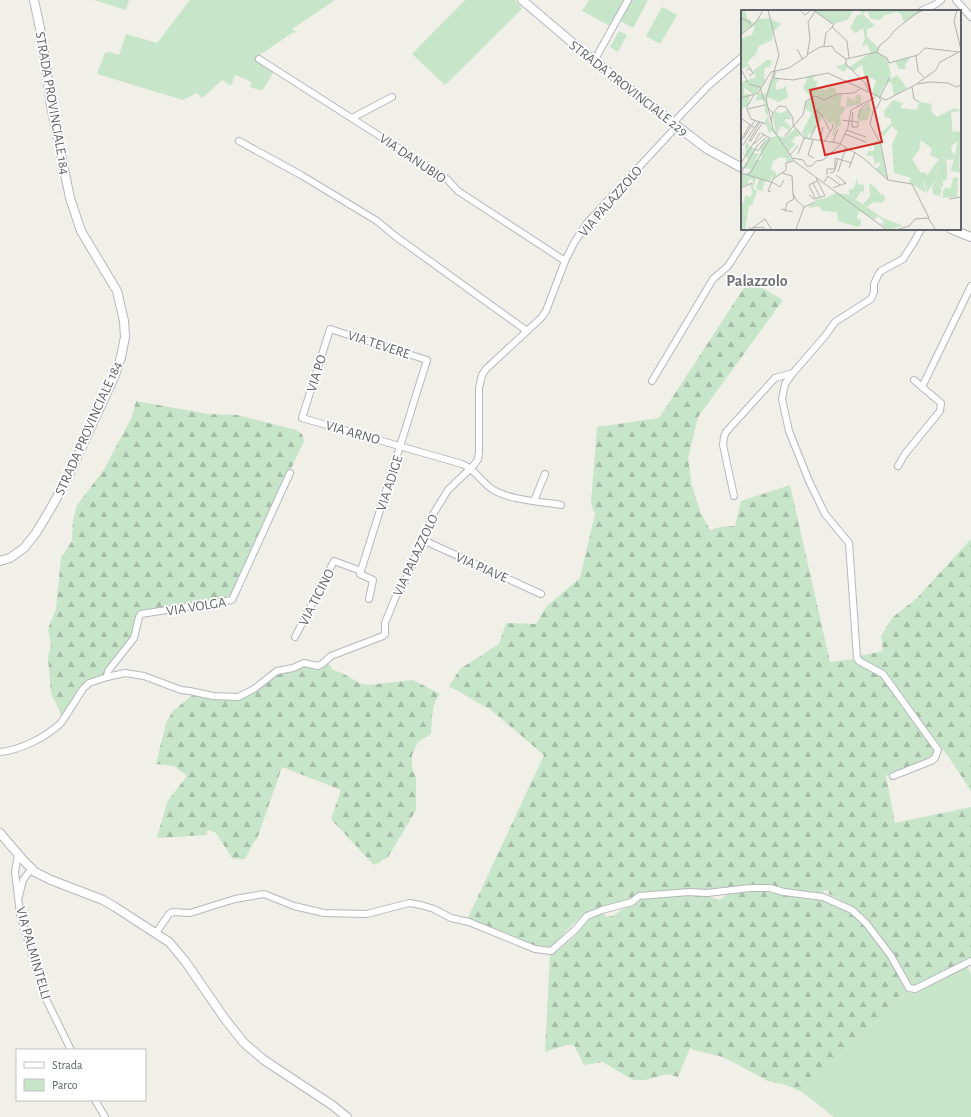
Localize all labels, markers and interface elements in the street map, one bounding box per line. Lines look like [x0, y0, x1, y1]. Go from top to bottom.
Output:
inset map [741, 10, 961, 230]
street label: STRADA PROVINCIALE 184 [33, 31, 72, 176]
street label: STRADA PROVINCIALE 229 [566, 38, 690, 139]
street label: VIA DANUBIO [377, 131, 448, 186]
street label: VIA PALAZZOLO [576, 164, 645, 240]
district label: Palazzolo [726, 273, 788, 289]
street label: VIA TEVERE [346, 328, 412, 362]
street label: VIA PO [305, 353, 329, 394]
street label: STRADA PROVINCIALE 184 [53, 359, 125, 498]
street label: VIA ARNO [324, 418, 382, 447]
street label: VIA ADIGE [374, 453, 406, 513]
street label: VIA PALAZZOLO [391, 512, 441, 599]
street label: VIA PIAVE [453, 550, 510, 586]
street label: VIA TICINO [297, 567, 337, 628]
street label: VIA VOLGA [165, 595, 227, 619]
street label: VIA PALMINTELLI [13, 905, 53, 1001]
legend [16, 1049, 146, 1101]
text: Strada [52, 1059, 83, 1071]
text: Parco [52, 1079, 78, 1091]

